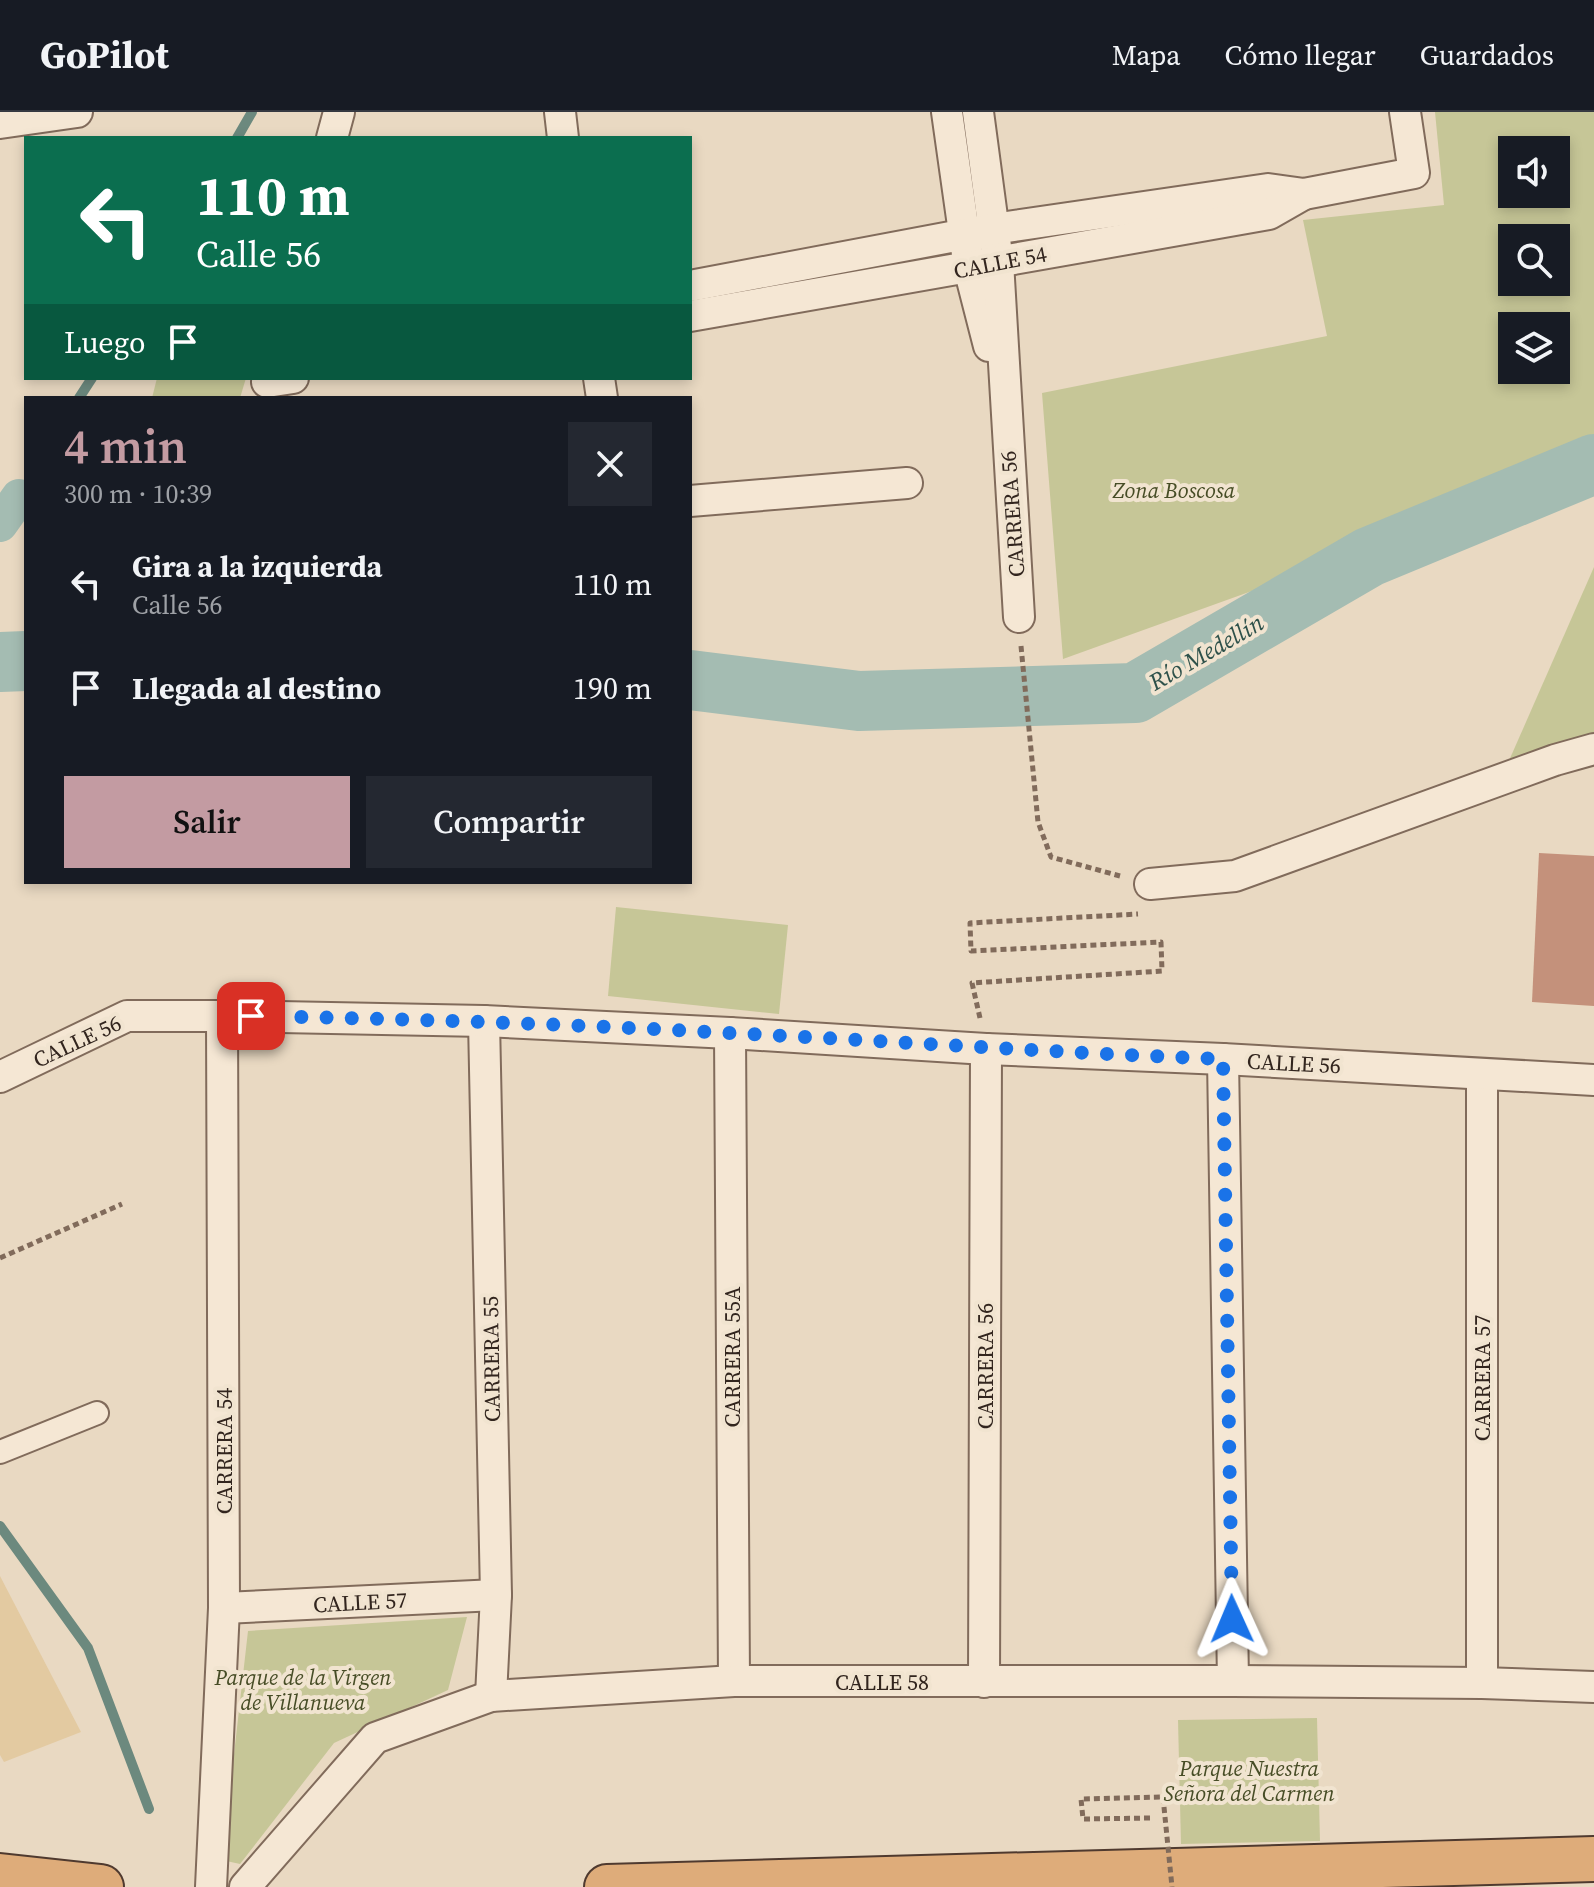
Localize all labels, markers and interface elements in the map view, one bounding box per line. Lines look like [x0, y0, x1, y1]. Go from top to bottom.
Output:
text: GoPilot [40, 29, 169, 81]
text: Mapa [1112, 36, 1181, 74]
text: Cómo llegar [1225, 36, 1376, 74]
text: Guardados [1420, 36, 1554, 74]
map controls [1498, 136, 1570, 384]
button: sound [1498, 136, 1570, 208]
text: 110 m [196, 157, 350, 234]
icon: left [64, 168, 168, 272]
button: search [1498, 224, 1570, 296]
text: Calle 56 [196, 230, 321, 279]
street label: CALLE 54 [951, 238, 1049, 286]
button: layers [1498, 312, 1570, 384]
icon: arrive [161, 320, 205, 364]
text: Luego [64, 322, 145, 363]
text: 4 min [64, 413, 187, 479]
button: close [568, 422, 652, 506]
street label: CARRERA 56 [993, 450, 1031, 578]
park label: Zona Boscosa [1112, 475, 1236, 505]
text: 300 m · 10:39 [64, 476, 212, 512]
text: Gira a la izquierda [132, 546, 382, 587]
icon: left [64, 562, 108, 606]
text: 110 m [573, 564, 652, 605]
text: Calle 56 [132, 587, 222, 623]
water label: Río Medellín [1142, 606, 1270, 699]
icon: arrive [64, 666, 108, 710]
text: Llegada al destino [132, 668, 381, 709]
text: 190 m [573, 668, 652, 709]
button: Salir [64, 776, 350, 868]
button: Compartir [366, 776, 652, 868]
pin [217, 982, 285, 1050]
icon: arrive [229, 994, 273, 1038]
street label: CALLE 56 [28, 1008, 126, 1074]
street label: CALLE 56 [1246, 1046, 1342, 1080]
street label: CARRERA 55A [717, 1286, 747, 1428]
street label: CARRERA 55 [475, 1296, 507, 1422]
street label: CARRERA 56 [970, 1303, 1000, 1429]
street label: CARRERA 57 [1467, 1315, 1497, 1441]
street label: CARRERA 54 [209, 1388, 239, 1514]
position arrow [1190, 1577, 1274, 1661]
street label: CALLE 57 [312, 1585, 408, 1619]
park label: Parque de la Virgen de Villanueva [213, 1662, 392, 1717]
street label: CALLE 58 [835, 1667, 929, 1697]
park label: Parque Nuestra Señora del Carmen [1163, 1753, 1335, 1808]

